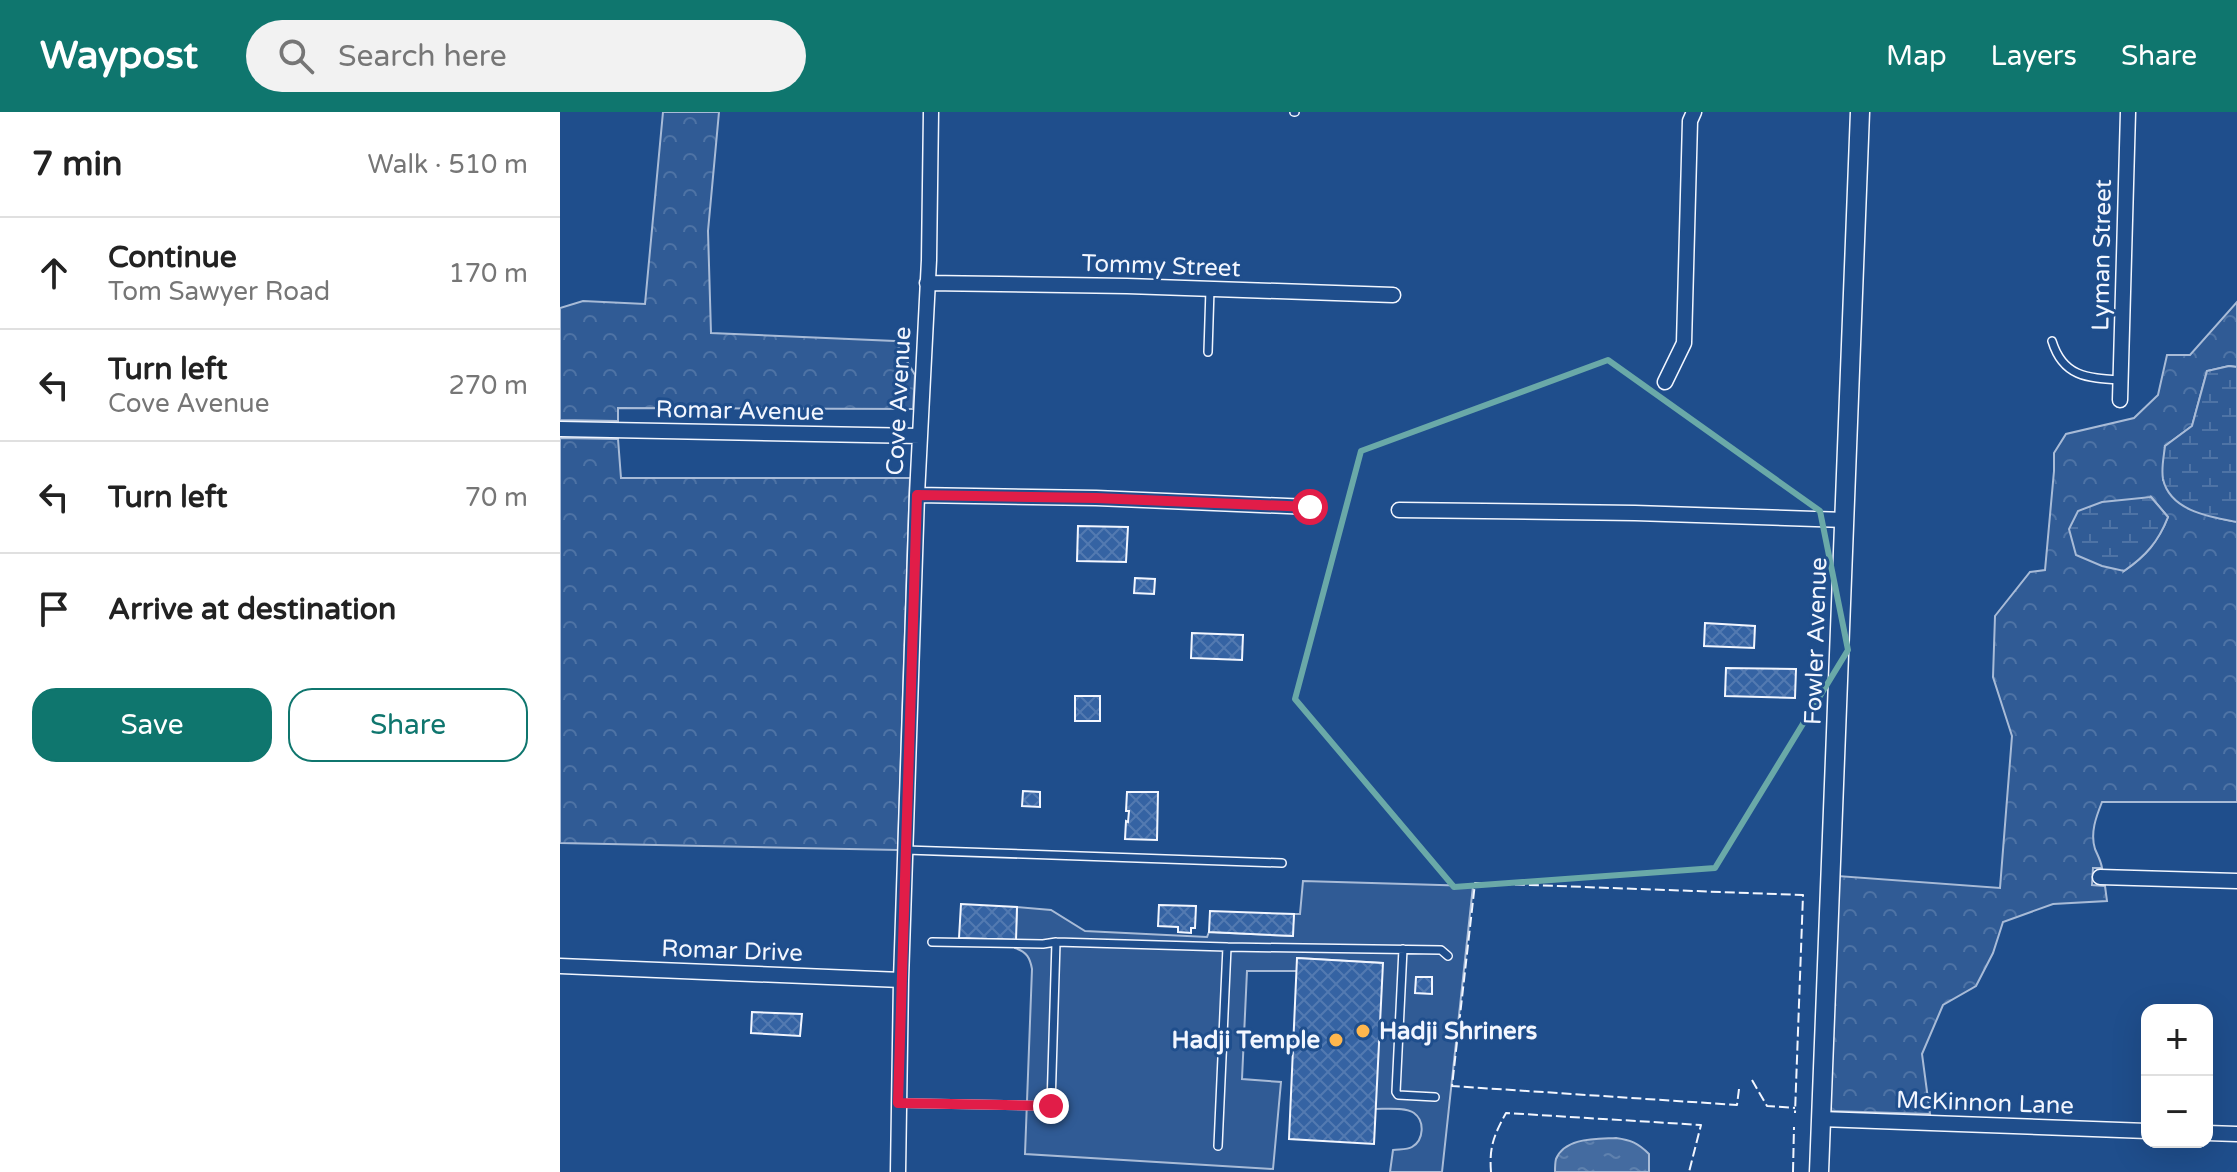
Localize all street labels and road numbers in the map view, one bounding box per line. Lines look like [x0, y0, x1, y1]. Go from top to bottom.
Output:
street label: Lyman Street [2086, 179, 2118, 331]
street label: Tommy Street [1081, 249, 1241, 283]
street label: Cove Avenue [881, 326, 917, 476]
street label: Romar Avenue [655, 395, 825, 427]
street label: Fowler Avenue [1799, 557, 1833, 725]
street label: Romar Drive [661, 934, 803, 968]
street label: McKinnon Lane [1896, 1085, 2074, 1121]

